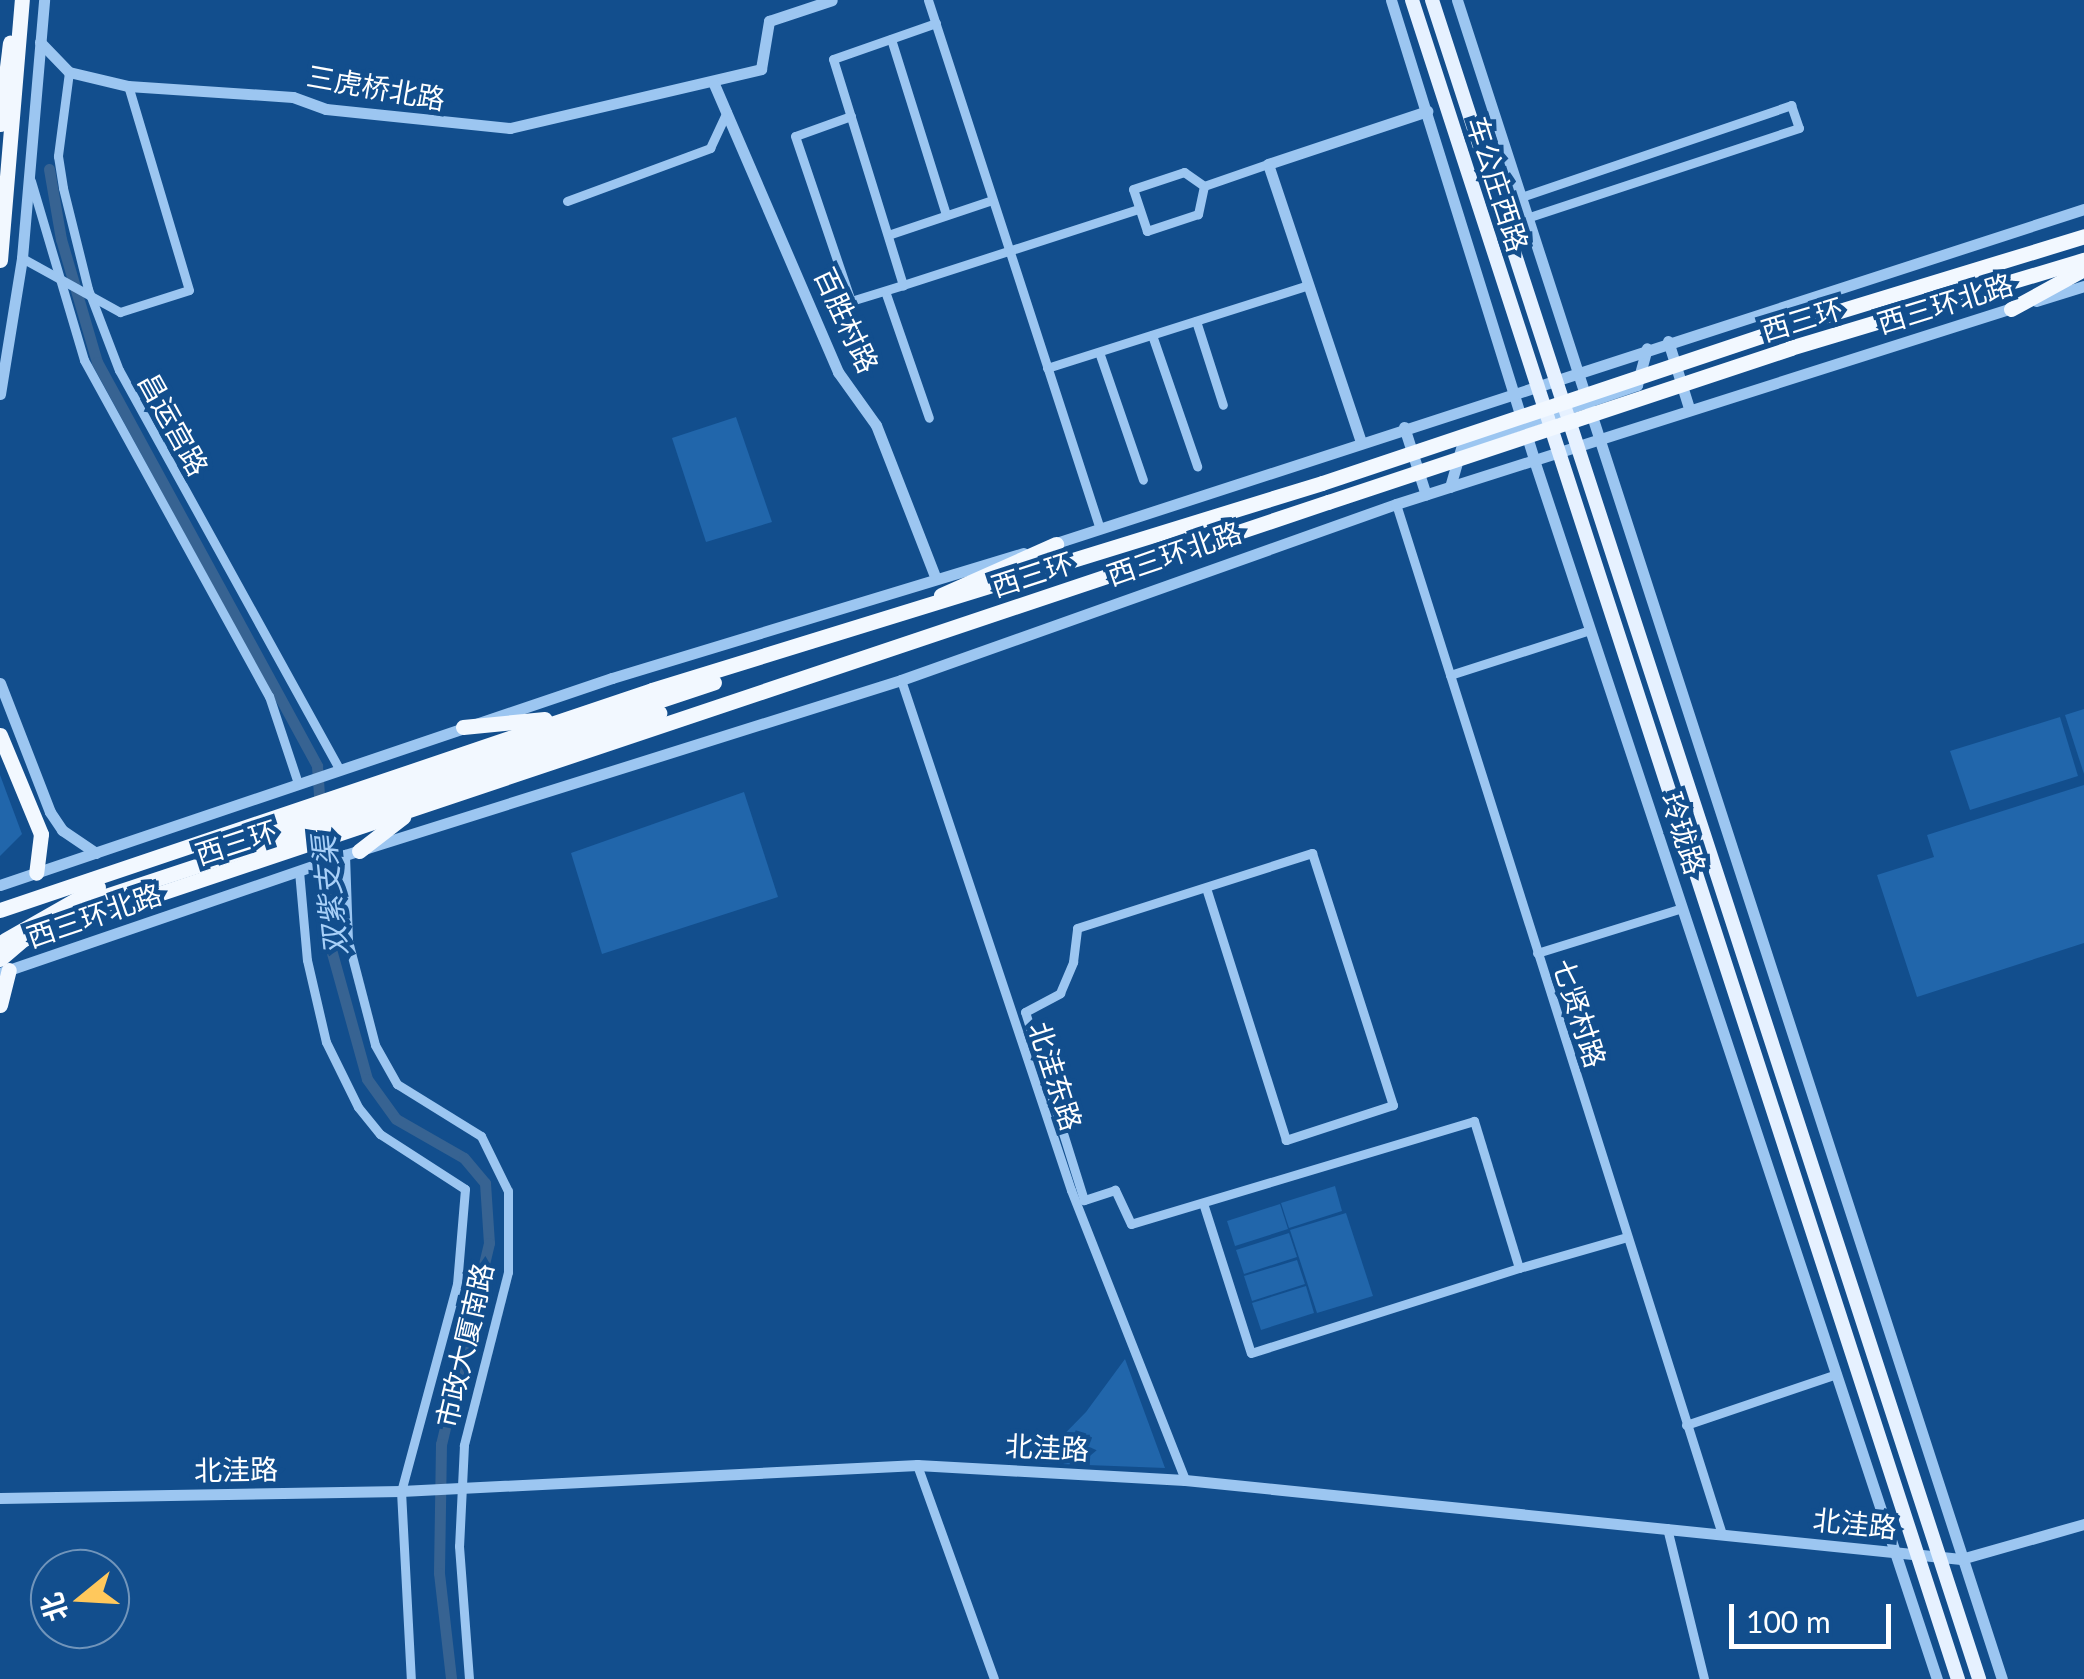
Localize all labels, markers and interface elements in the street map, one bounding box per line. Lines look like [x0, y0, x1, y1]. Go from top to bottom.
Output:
street label: 三虎桥北路 [304, 58, 448, 116]
street label: 车公庄西路 [1460, 112, 1536, 256]
street label: 百胜村路 [808, 262, 886, 378]
street label: 西三环北路 [1873, 266, 2017, 340]
street label: 西三环 [1757, 291, 1847, 347]
street label: 昌运宫路 [132, 367, 216, 481]
street label: 西三环北路 [1102, 514, 1246, 592]
street label: 西三环 [987, 545, 1077, 603]
street label: 玲珑路 [1655, 788, 1713, 878]
street label: 西三环 [191, 813, 281, 871]
water label: 双紫支渠 [305, 834, 353, 958]
street label: 西三环北路 [22, 876, 166, 954]
street label: 七贤村路 [1547, 955, 1613, 1071]
street label: 北洼东路 [1023, 1018, 1089, 1134]
street label: 市政大厦南路 [429, 1259, 499, 1431]
street label: 北洼路 [1004, 1428, 1090, 1466]
street label: 北洼路 [194, 1451, 278, 1487]
street label: 北洼路 [1811, 1502, 1899, 1544]
north arrow [30, 1549, 130, 1649]
scale bar [1734, 1584, 1896, 1646]
text: 北 [33, 1589, 74, 1626]
text: 100 m [1746, 1603, 1831, 1639]

